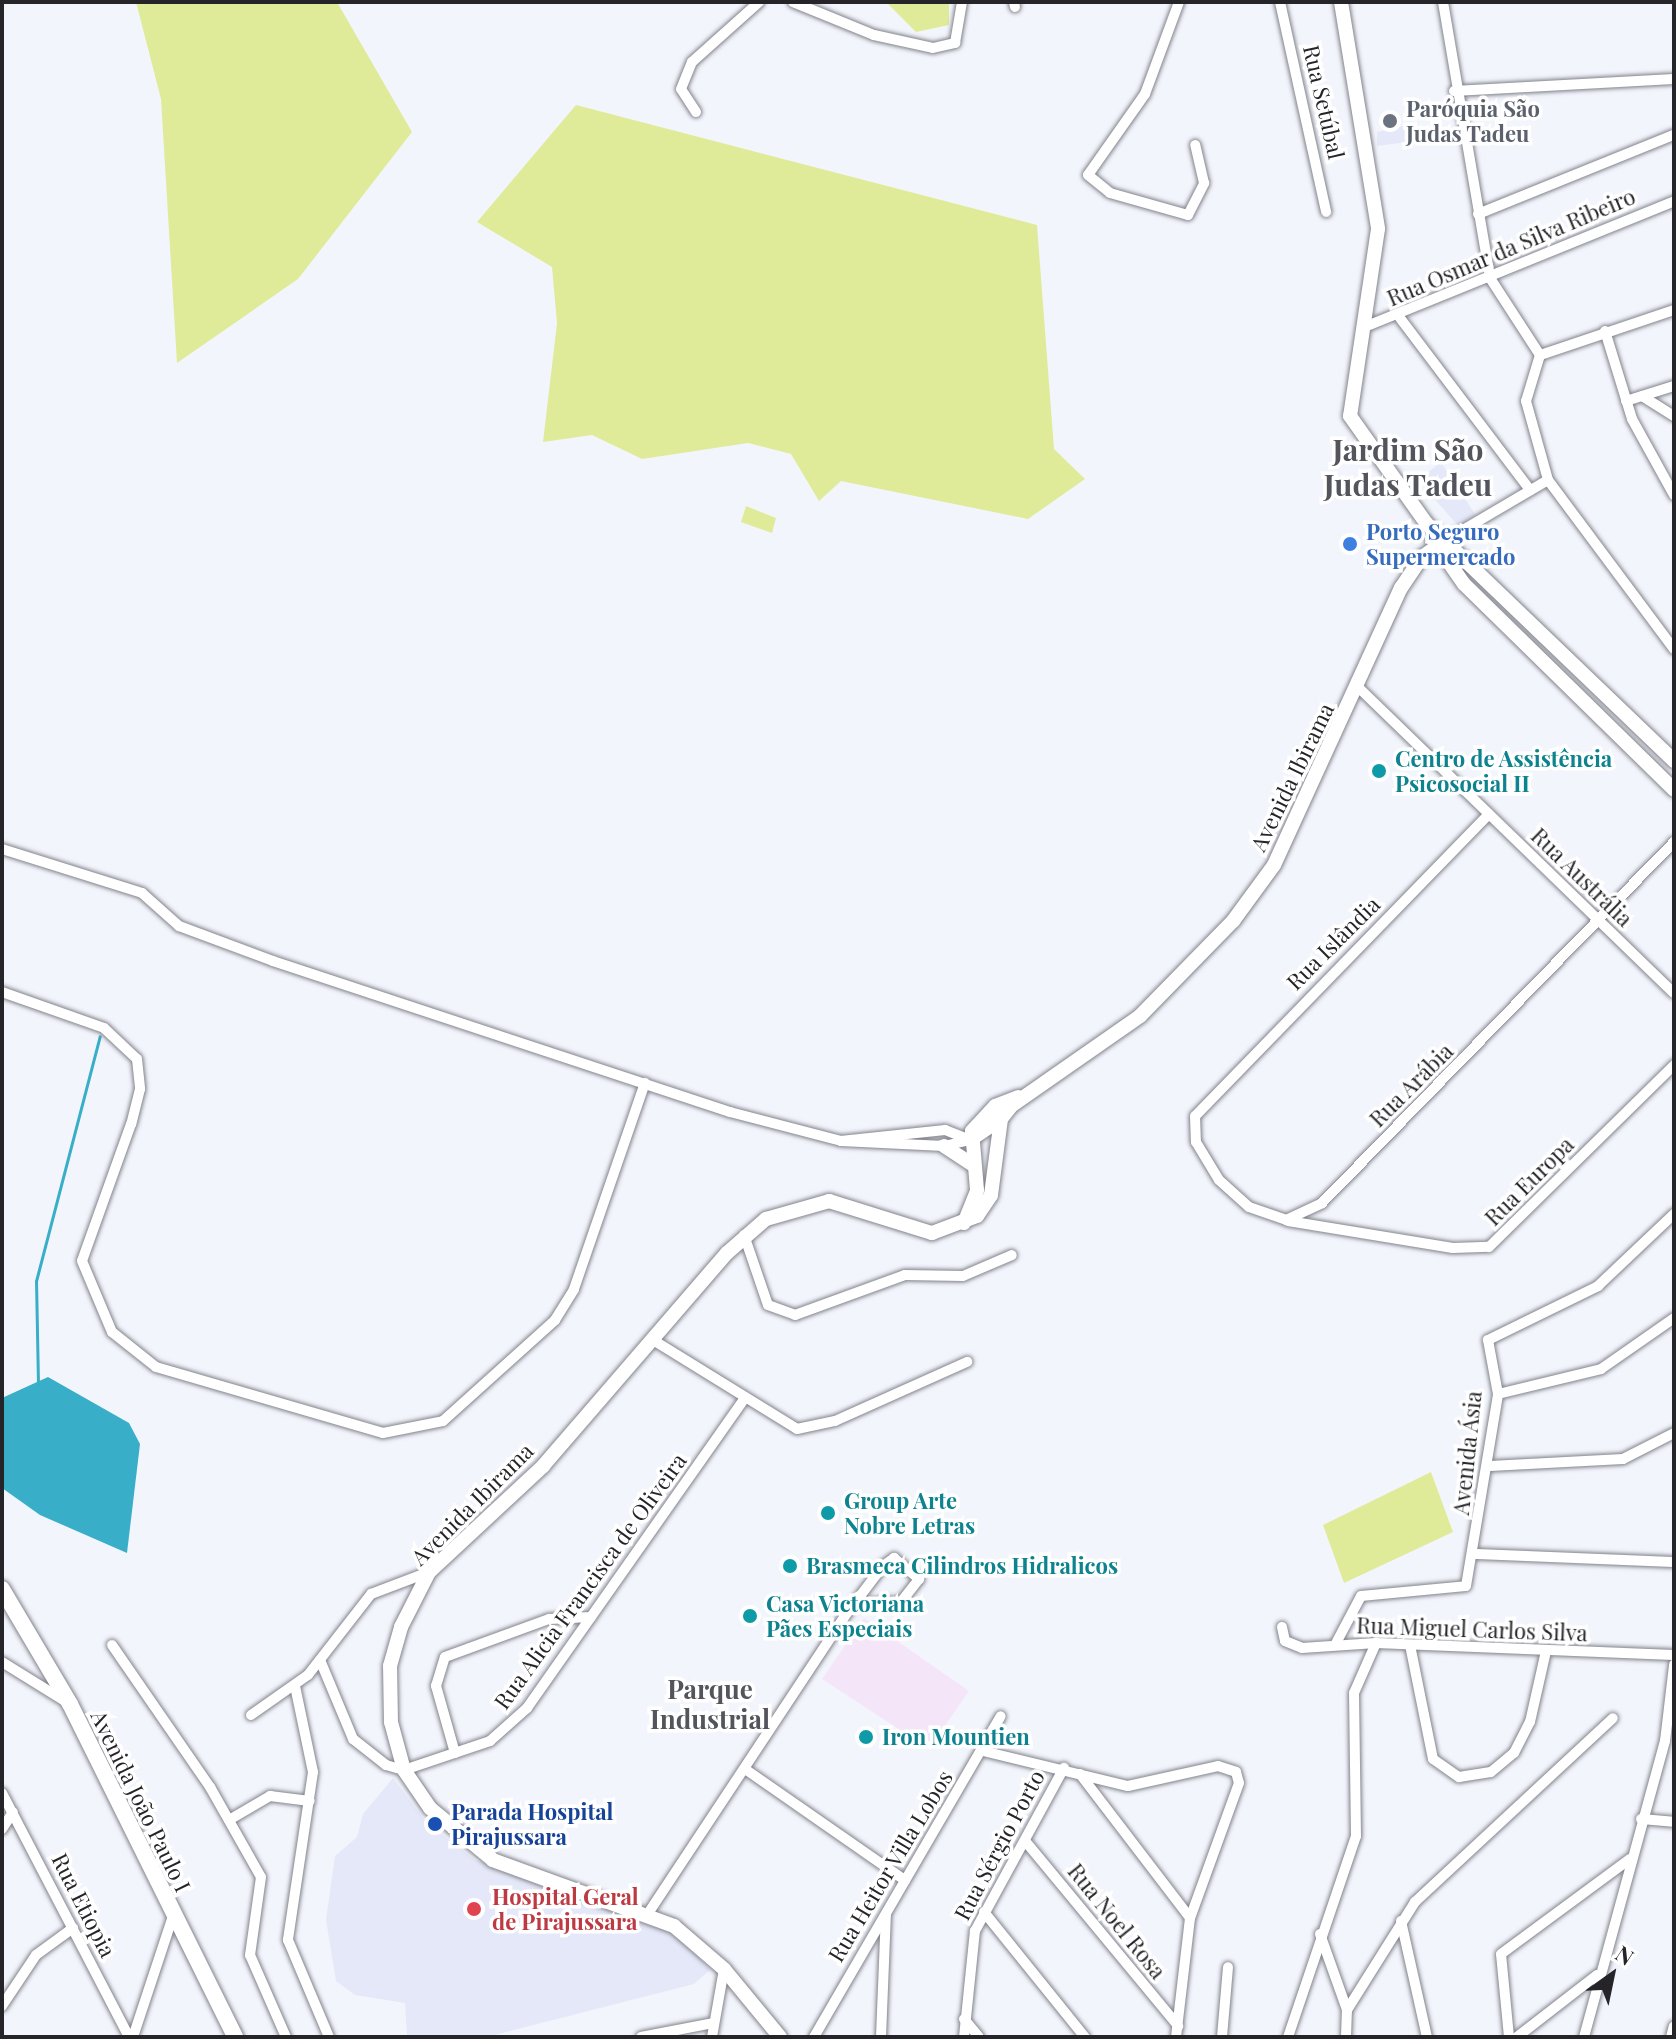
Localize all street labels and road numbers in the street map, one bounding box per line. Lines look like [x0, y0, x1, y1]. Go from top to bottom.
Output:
street label: Rua Setúbal [1298, 42, 1350, 162]
street label: Rua Osmar da Silva Ribeiro [1382, 182, 1640, 312]
street label: Avenida Ibirama [1245, 698, 1339, 856]
street label: Rua Austrália [1526, 822, 1638, 932]
street label: Rua Islândia [1281, 891, 1385, 995]
street label: Rua Arábia [1364, 1038, 1458, 1132]
street label: Rua Europa [1479, 1131, 1579, 1231]
street label: Avenida Ásia [1447, 1389, 1487, 1517]
street label: Avenida Ibirama [405, 1437, 539, 1571]
street label: Rua Alicia Francisca de Oliveira [488, 1447, 692, 1715]
street label: Rua Miguel Carlos Silva [1356, 1612, 1588, 1646]
street label: Avenida João Paulo I [85, 1706, 197, 1896]
street label: Rua Heitor Villa Lobos [822, 1765, 958, 1967]
street label: Rua Sérgio Porto [948, 1765, 1050, 1925]
street label: Rua Etiopia [47, 1849, 121, 1961]
street label: Rua Noel Rosa [1062, 1858, 1172, 1984]

